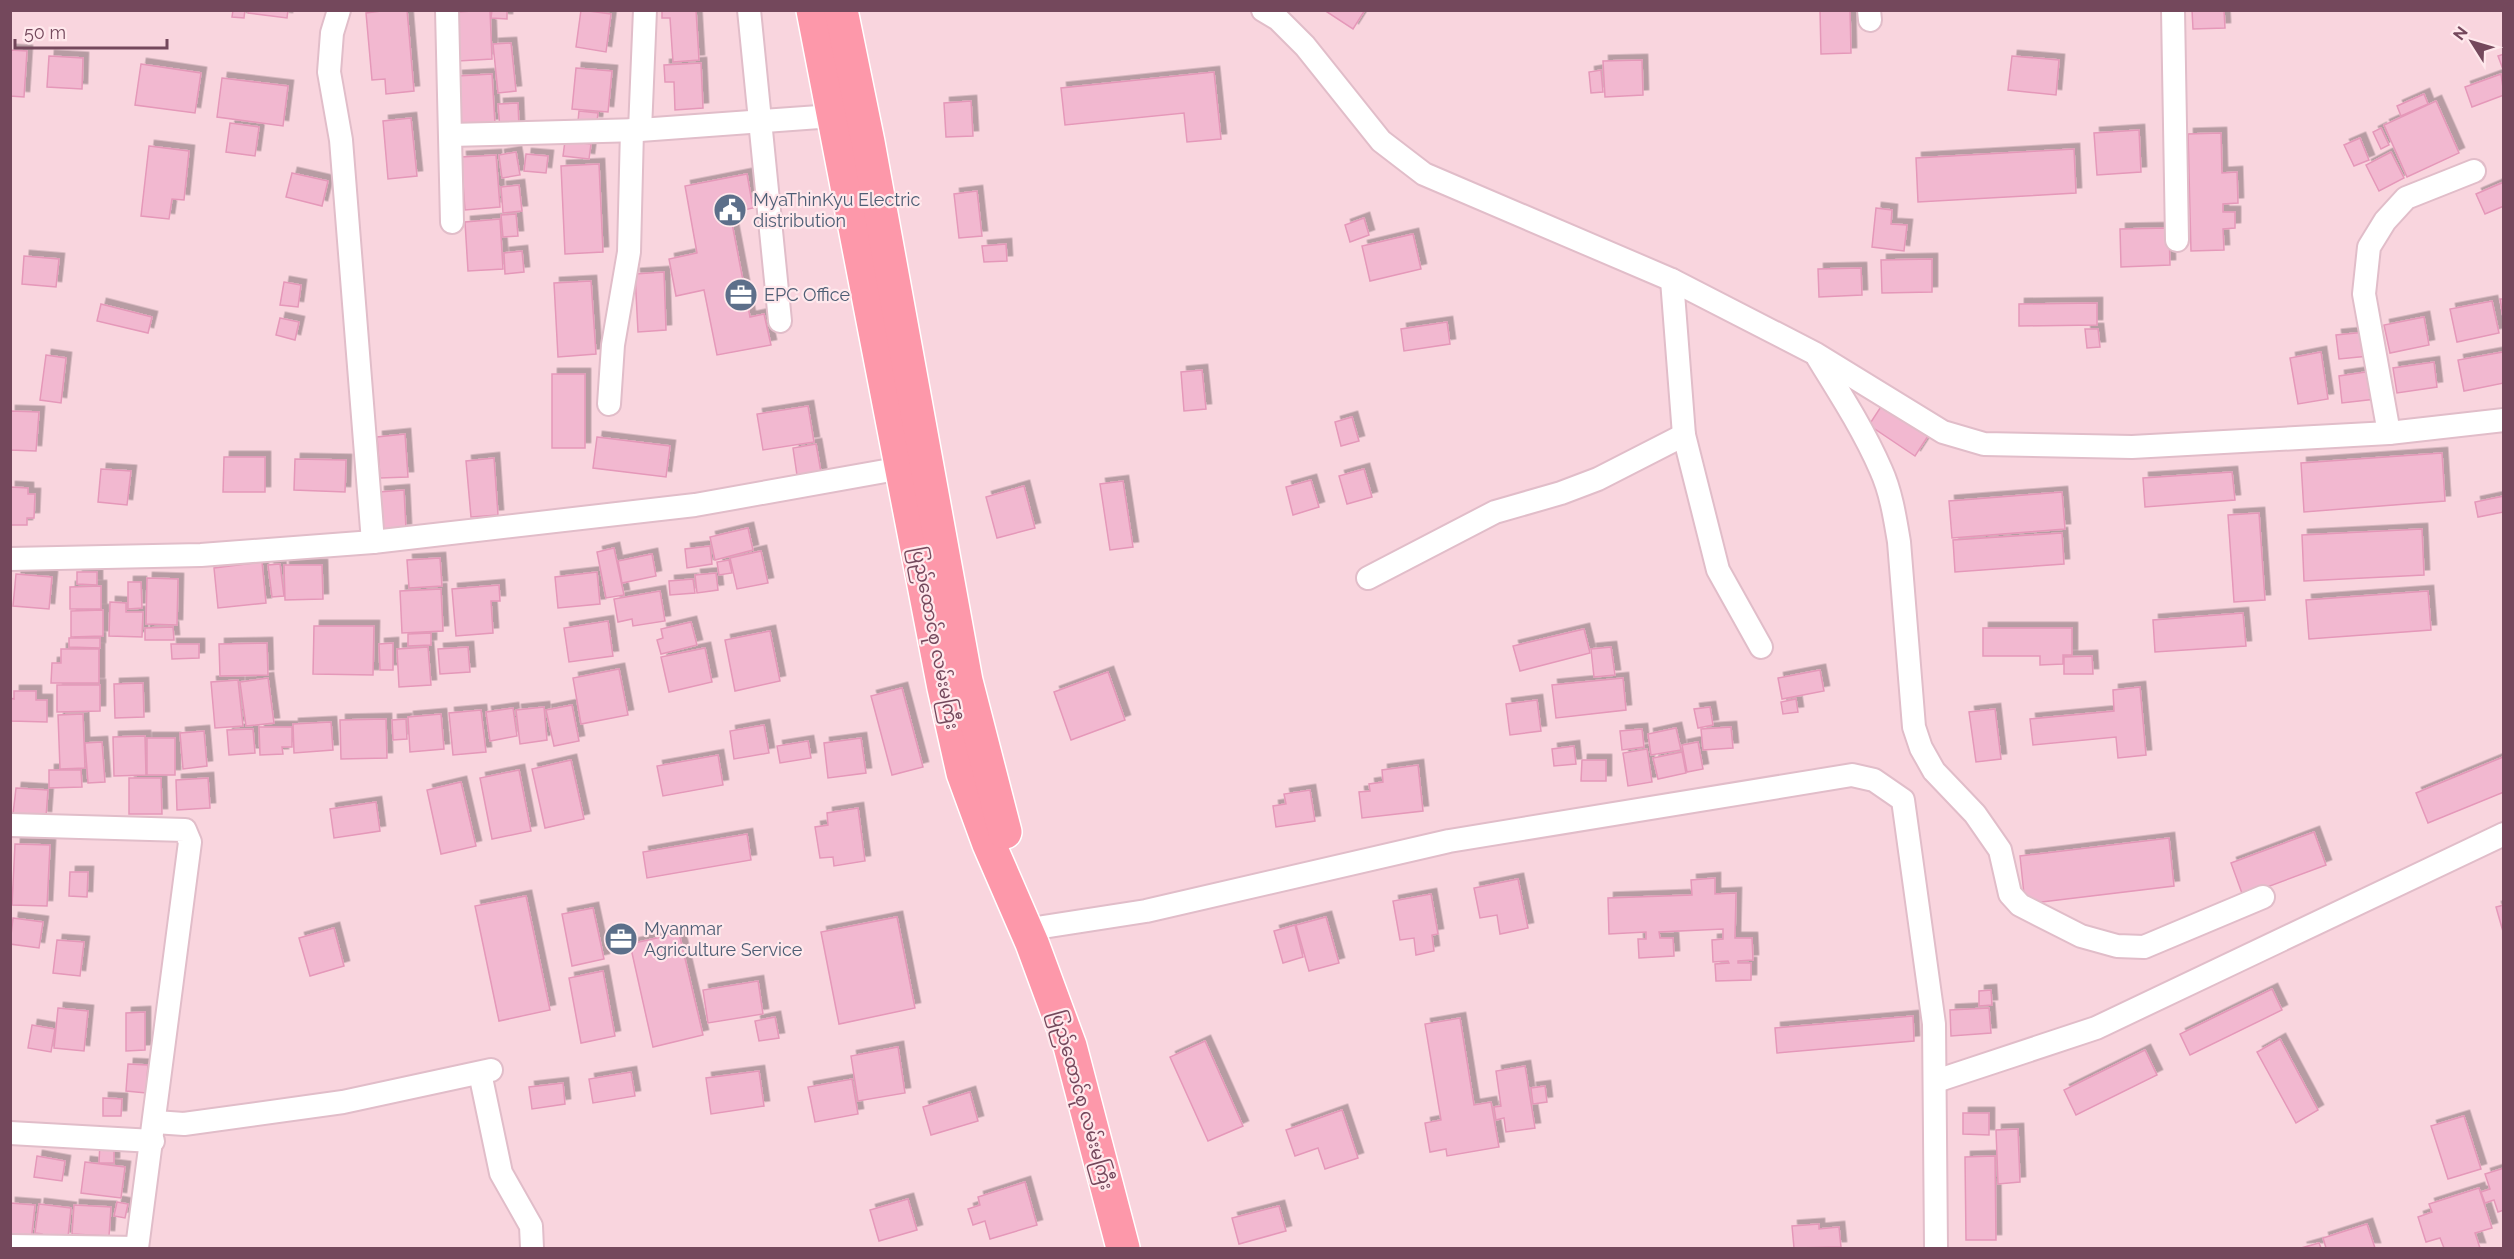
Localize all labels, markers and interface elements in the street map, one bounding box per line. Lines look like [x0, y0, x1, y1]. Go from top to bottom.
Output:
scale bar [15, 12, 166, 50]
north arrow [2442, 12, 2502, 72]
text: 50 m [24, 22, 66, 43]
text: N [2449, 23, 2472, 44]
place label: MyaThinKyu Electric distribution [753, 189, 921, 231]
public building icon: MyaThinKyu Electric distribution [712, 192, 748, 228]
office icon: EPC Office [723, 277, 759, 313]
place label: EPC Office [764, 284, 851, 305]
street label: ပြည်ထောင်စု လမ်းမကြီး [903, 544, 966, 732]
place label: Myanmar Agriculture Service [644, 918, 803, 960]
office icon: Myanmar Agriculture Service [603, 921, 639, 957]
street label: ပြည်ထောင်စု လမ်းမကြီး [1042, 1007, 1121, 1193]

